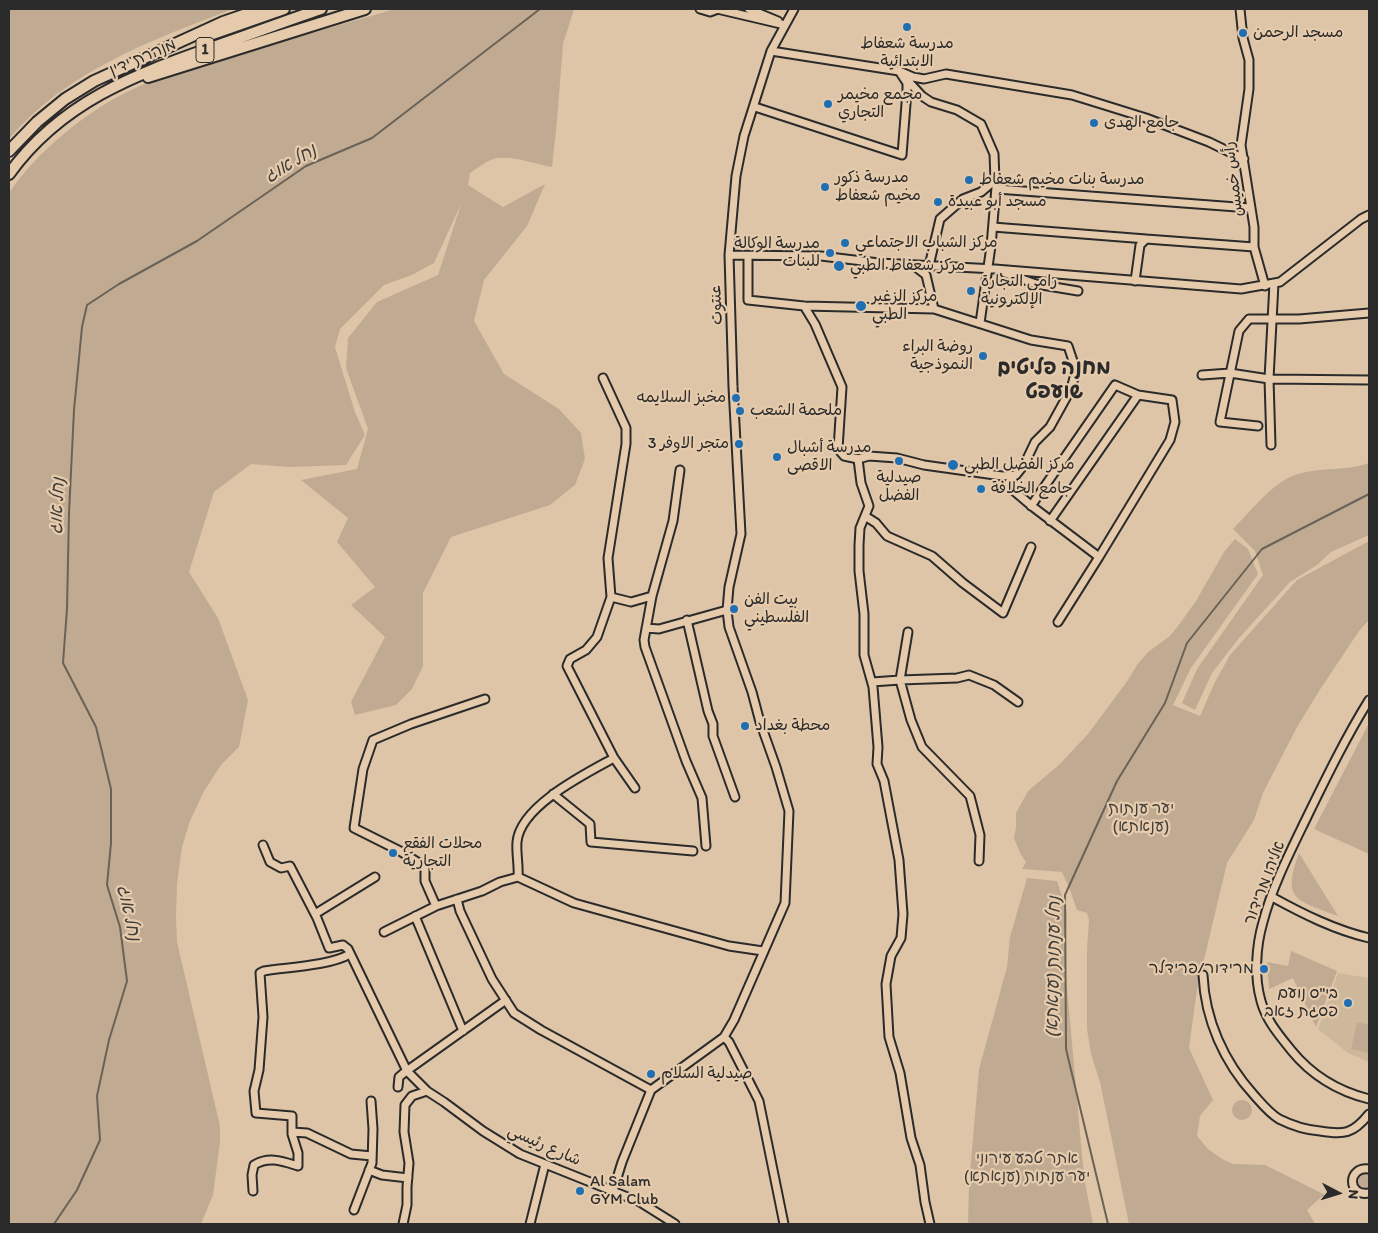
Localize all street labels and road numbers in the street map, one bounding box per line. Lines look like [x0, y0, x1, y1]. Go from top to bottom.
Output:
street label: מנהרת ידין [107, 35, 179, 81]
road number: 1 [196, 38, 214, 62]
street label: رأس خميس [1220, 140, 1248, 218]
street label: عنتوت [707, 285, 727, 325]
street label: אליהו מרידור [1240, 838, 1290, 928]
street label: شارع رئيسي [504, 1121, 584, 1171]

